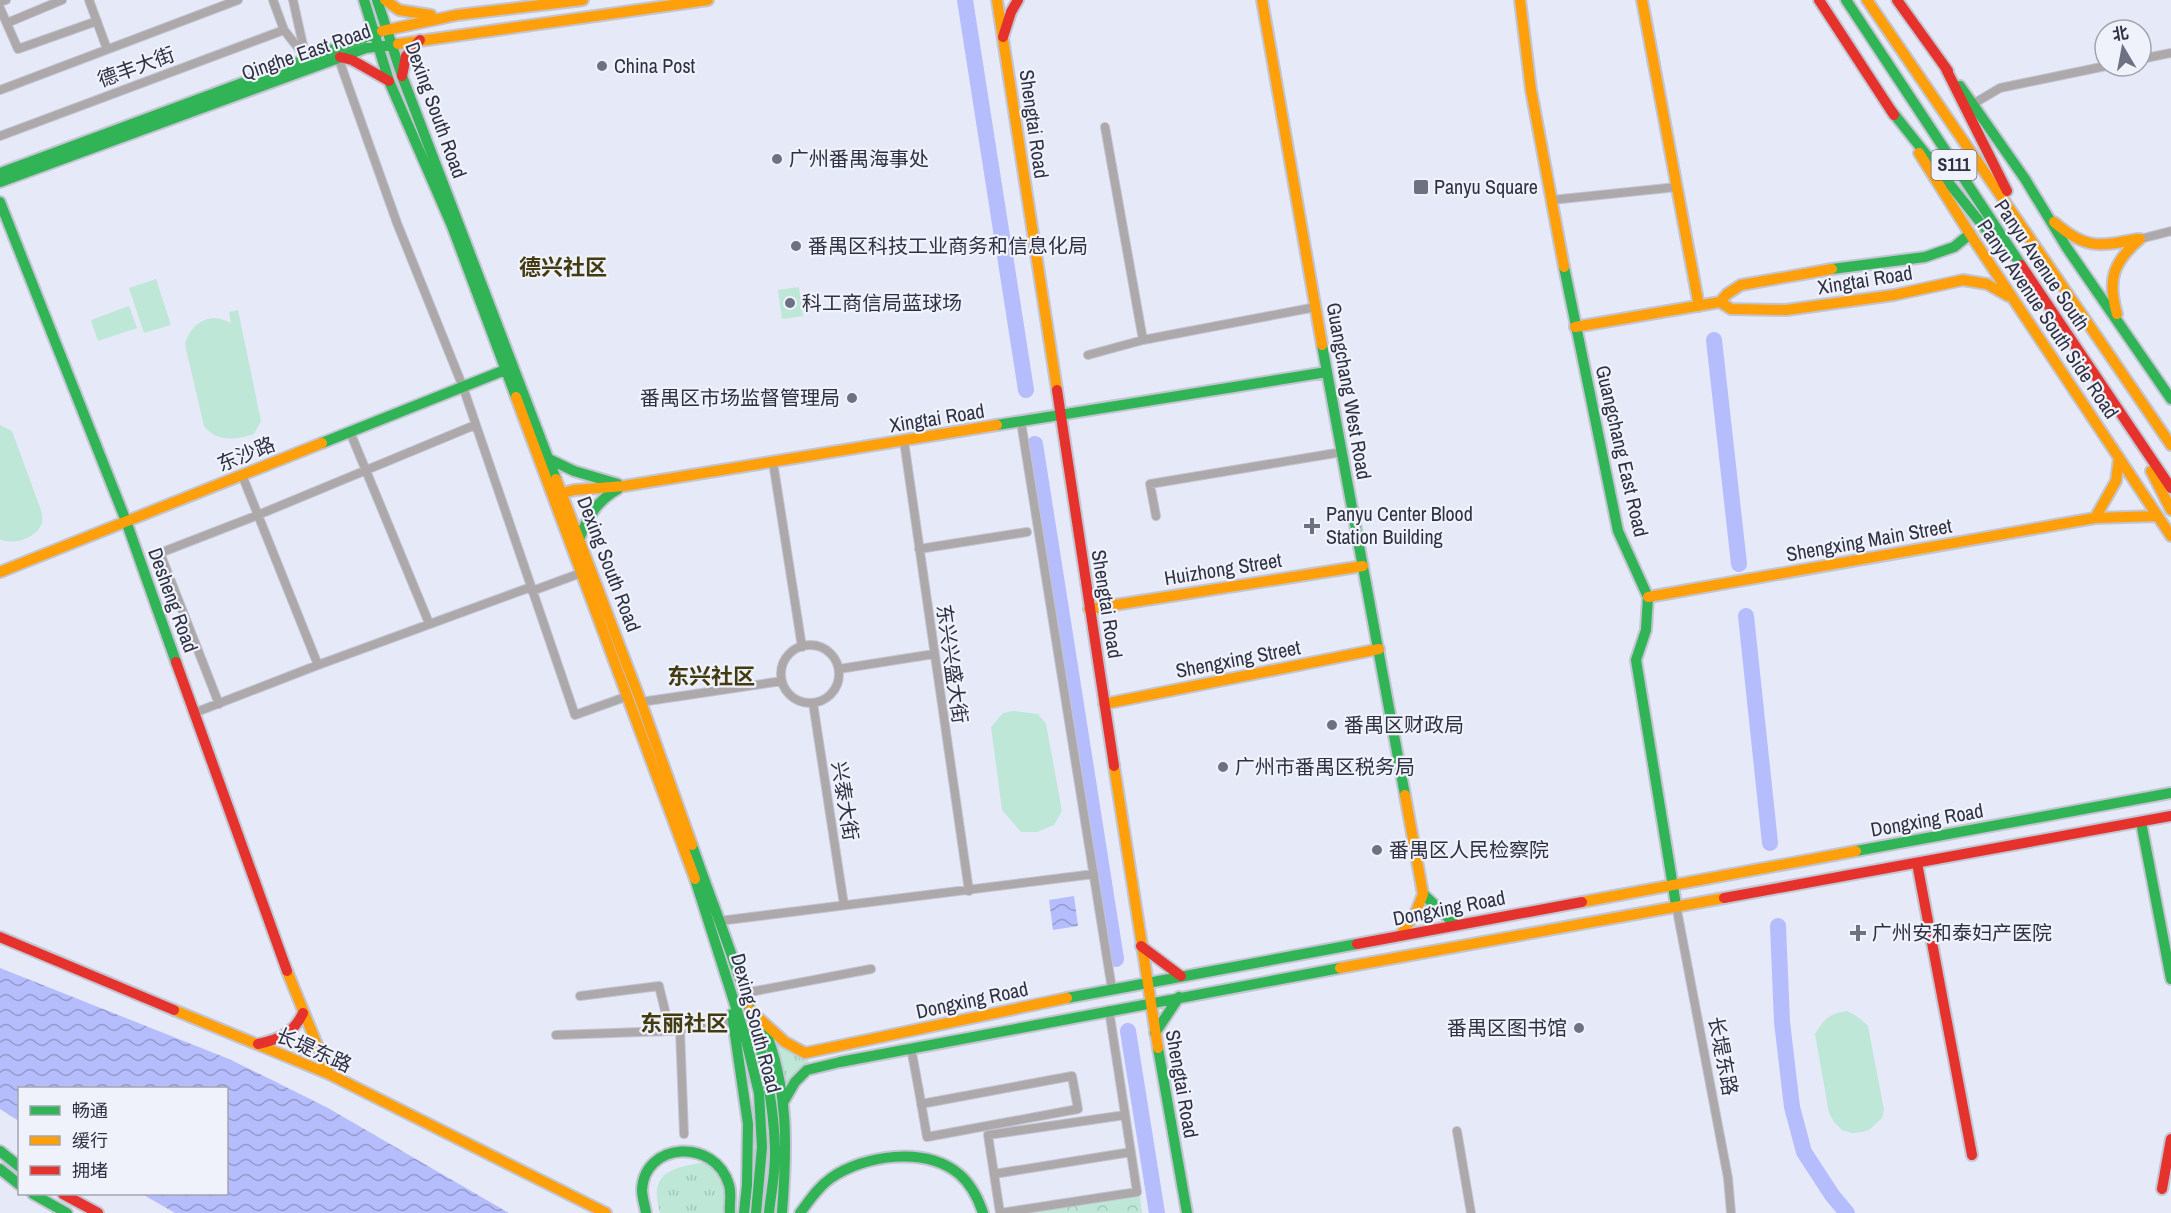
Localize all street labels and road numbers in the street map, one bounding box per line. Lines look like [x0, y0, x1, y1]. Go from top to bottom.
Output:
street label: Qinghe East Road [238, 17, 374, 86]
street label: Dexing South Road [399, 38, 474, 182]
street label: 德丰大街 [94, 40, 178, 93]
street label: Shengtai Road [1014, 68, 1055, 180]
road number: S111 [1932, 150, 1976, 180]
street label: Panyu Avenue South [1988, 194, 2096, 336]
street label: Panyu Avenue South Side Road [1972, 214, 2125, 424]
street label: Xingtai Road [1816, 259, 1914, 300]
street label: Guangchang West Road [1321, 300, 1378, 482]
street label: Guangchang East Road [1590, 363, 1655, 539]
street label: Xingtai Road [888, 397, 986, 438]
street label: 东沙路 [213, 430, 279, 477]
street label: Dexing South Road [571, 492, 648, 635]
street label: Shengxing Main Street [1784, 512, 1954, 567]
street label: Desheng Road [142, 544, 205, 656]
street label: Huizhong Street [1162, 546, 1284, 591]
street label: Shengtai Road [1086, 548, 1129, 660]
street label: 东兴兴盛大街 [931, 603, 974, 725]
street label: Shengxing Street [1173, 633, 1303, 684]
street label: 兴泰大街 [826, 759, 865, 843]
street label: Dongxing Road [1868, 796, 1985, 843]
street label: Dongxing Road [1390, 883, 1507, 932]
street label: Dexing South Road [725, 950, 788, 1095]
street label: Dongxing Road [913, 974, 1030, 1025]
street label: 长堤东路 [1703, 1014, 1744, 1098]
street label: 长堤东路 [272, 1021, 356, 1078]
street label: Shengtai Road [1160, 1028, 1205, 1140]

